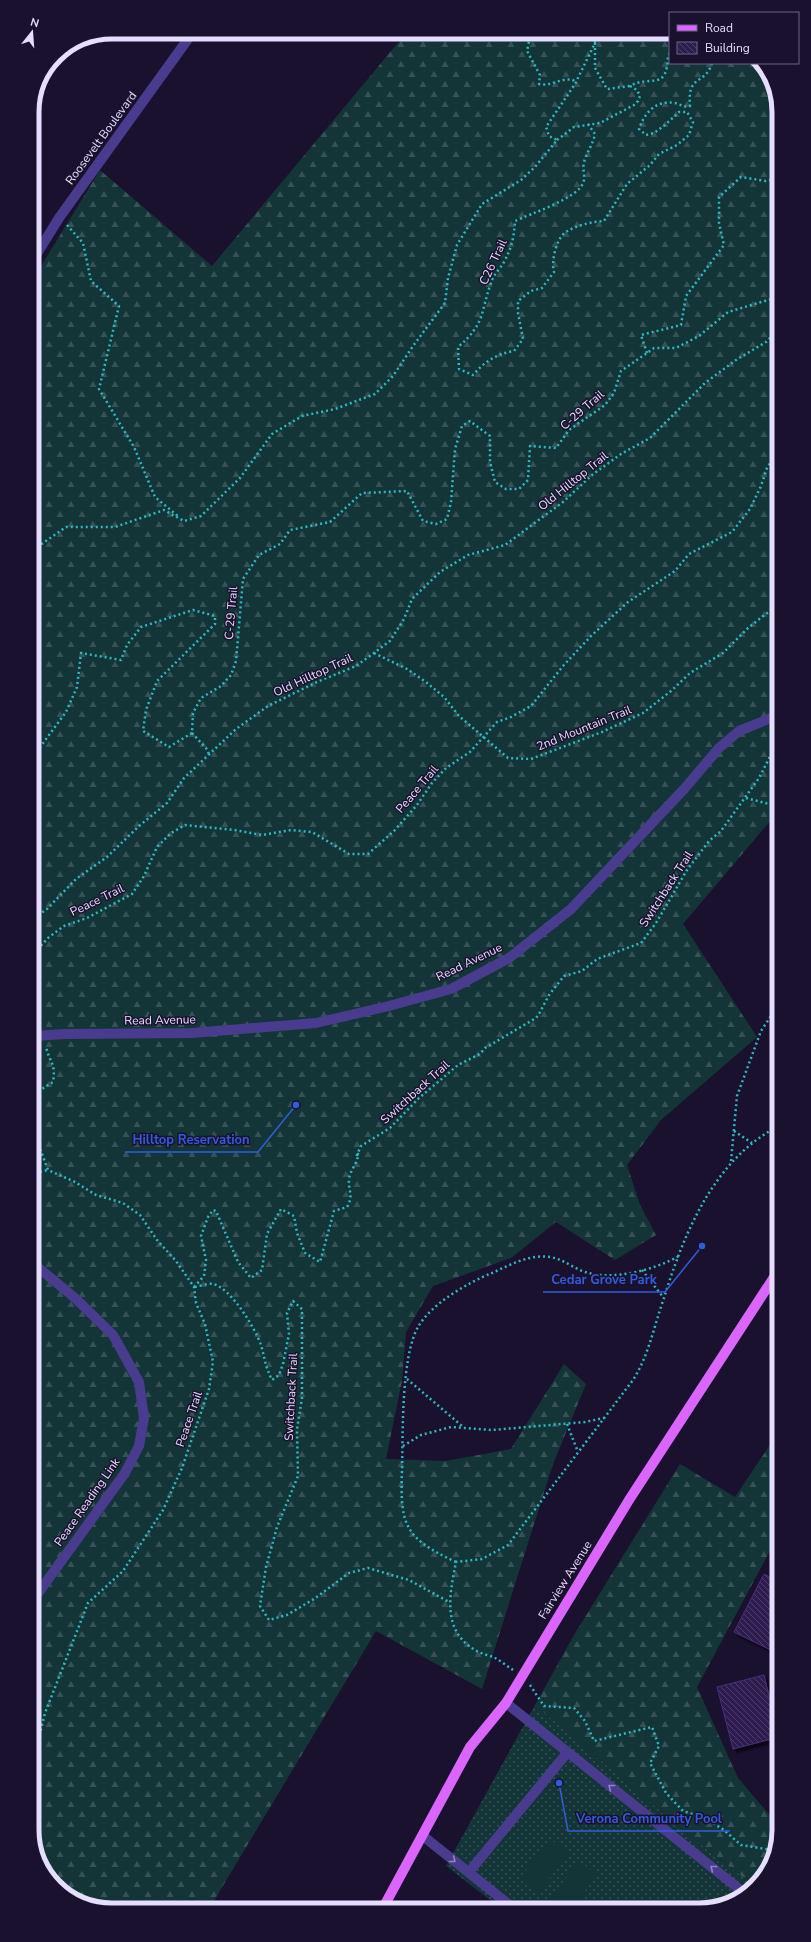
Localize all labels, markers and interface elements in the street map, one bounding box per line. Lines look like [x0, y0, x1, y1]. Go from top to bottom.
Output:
north arrow [12, 12, 52, 52]
legend [669, 12, 799, 64]
text: N [29, 15, 41, 31]
text: Road [705, 20, 733, 36]
text: Building [705, 40, 750, 56]
street label: Roosevelt Boulevard [62, 88, 140, 188]
street label: C26 Trail [475, 236, 511, 288]
street label: C-29 Trail [557, 386, 608, 434]
street label: Old Hilltop Trail [535, 447, 612, 514]
street label: C-29 Trail [221, 585, 241, 640]
street label: Old Hilltop Trail [271, 649, 356, 700]
street label: 2nd Mountain Trail [534, 701, 634, 754]
street label: Peace Trail [392, 761, 442, 816]
street label: Switchback Trail [635, 847, 697, 930]
street label: Peace Trail [67, 880, 127, 920]
street label: Read Avenue [433, 939, 505, 985]
street label: Read Avenue [124, 1011, 196, 1029]
street label: Switchback Trail [377, 1056, 453, 1127]
callout: Hilltop Reservation [125, 1127, 258, 1152]
text: Hilltop Reservation [132, 1131, 250, 1149]
callout: Cedar Grove Park [543, 1267, 665, 1292]
text: Cedar Grove Park [551, 1271, 658, 1289]
street label: Switchback Trail [281, 1352, 301, 1441]
street label: Peace Trail [172, 1388, 206, 1449]
street label: Peace Reading Link [50, 1454, 124, 1549]
street label: Fairview Avenue [535, 1538, 595, 1622]
one-way arrow [608, 1785, 615, 1792]
callout: Verona Community Pool [568, 1806, 730, 1831]
text: Verona Community Pool [575, 1810, 723, 1828]
one-way arrow [449, 1855, 456, 1862]
one-way arrow [710, 1866, 717, 1873]

